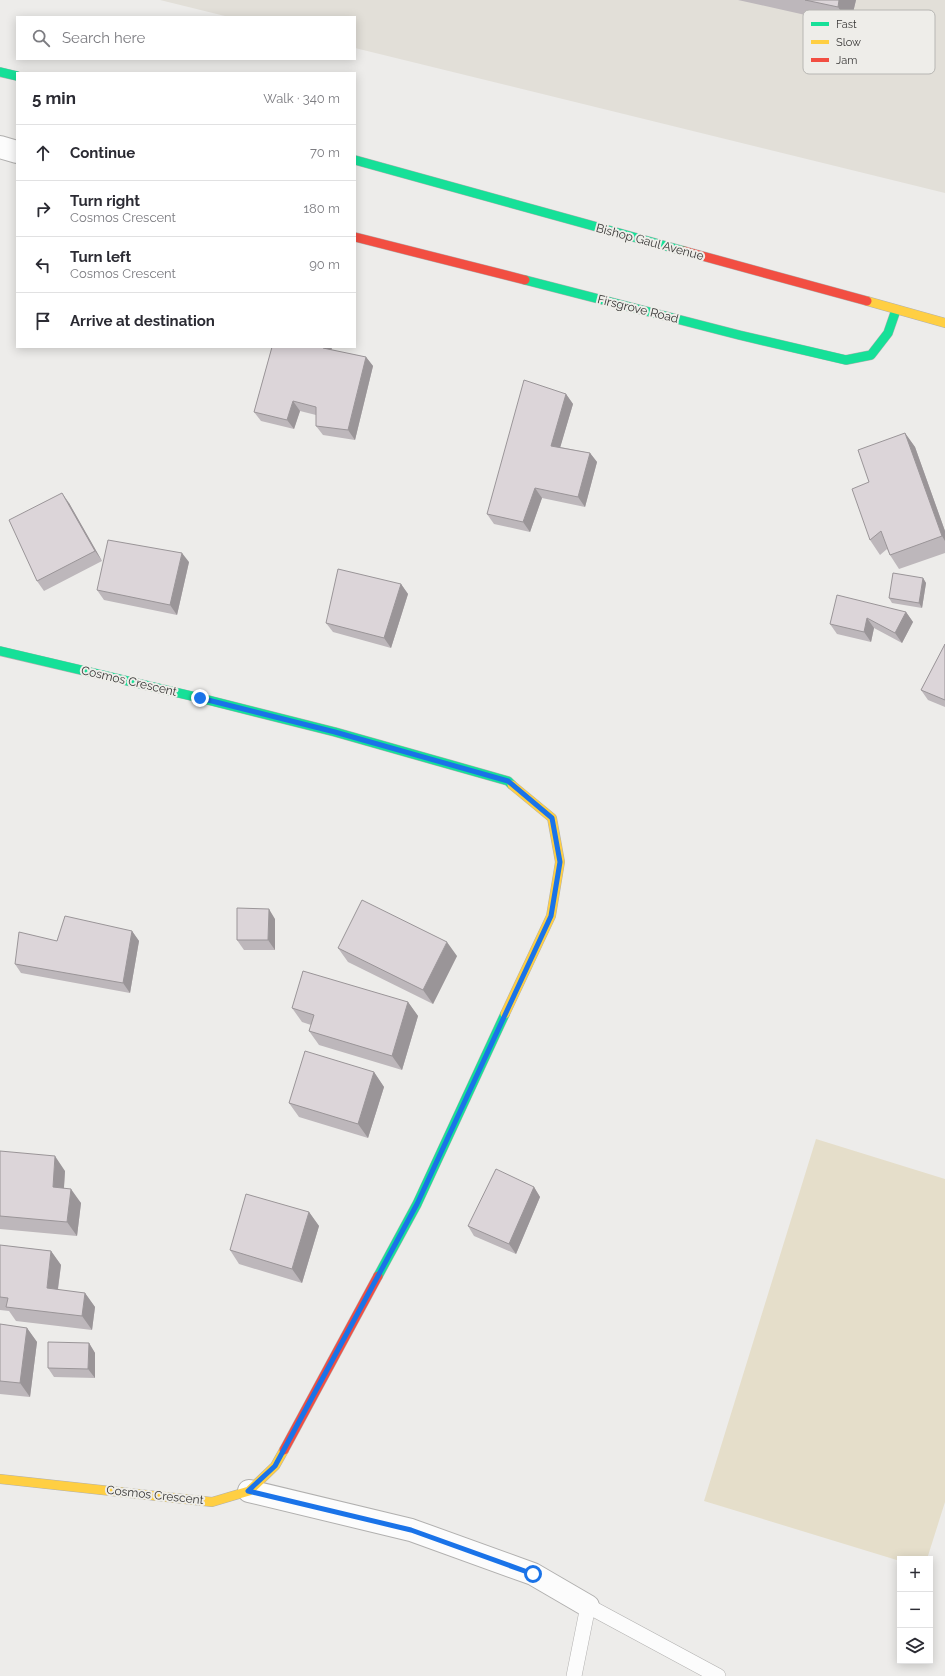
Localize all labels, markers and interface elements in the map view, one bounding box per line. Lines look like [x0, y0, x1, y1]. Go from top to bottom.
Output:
legend [803, 10, 935, 74]
search box [16, 16, 356, 60]
text: Fast [836, 18, 857, 31]
icon: search [30, 27, 52, 49]
text: Search here [62, 29, 145, 47]
text: Slow [836, 36, 861, 49]
text: Jam [836, 54, 857, 67]
text: 5 min [32, 88, 76, 108]
text: Walk · 340 m [263, 91, 340, 106]
icon: ahead [32, 142, 54, 164]
text: Continue [70, 144, 135, 162]
text: 70 m [310, 145, 340, 160]
text: Turn right [70, 192, 140, 210]
icon: right [32, 198, 54, 220]
text: 180 m [304, 201, 340, 216]
text: Cosmos Crescent [70, 210, 176, 225]
street label: Bishop Gaul Avenue [595, 221, 705, 263]
text: Turn left [70, 248, 131, 266]
icon: left [32, 254, 54, 276]
text: 90 m [309, 257, 340, 272]
text: Cosmos Crescent [70, 266, 176, 281]
street label: Firsgrove Road [596, 292, 680, 326]
icon: arrive [32, 310, 54, 332]
text: Arrive at destination [70, 312, 215, 330]
street label: Cosmos Crescent [80, 663, 178, 699]
route end [191, 689, 209, 707]
street label: Cosmos Crescent [106, 1483, 204, 1507]
map controls [897, 1556, 933, 1664]
button: + [897, 1556, 933, 1592]
route start [524, 1565, 542, 1583]
button: − [897, 1592, 933, 1628]
button: layers [897, 1628, 933, 1664]

